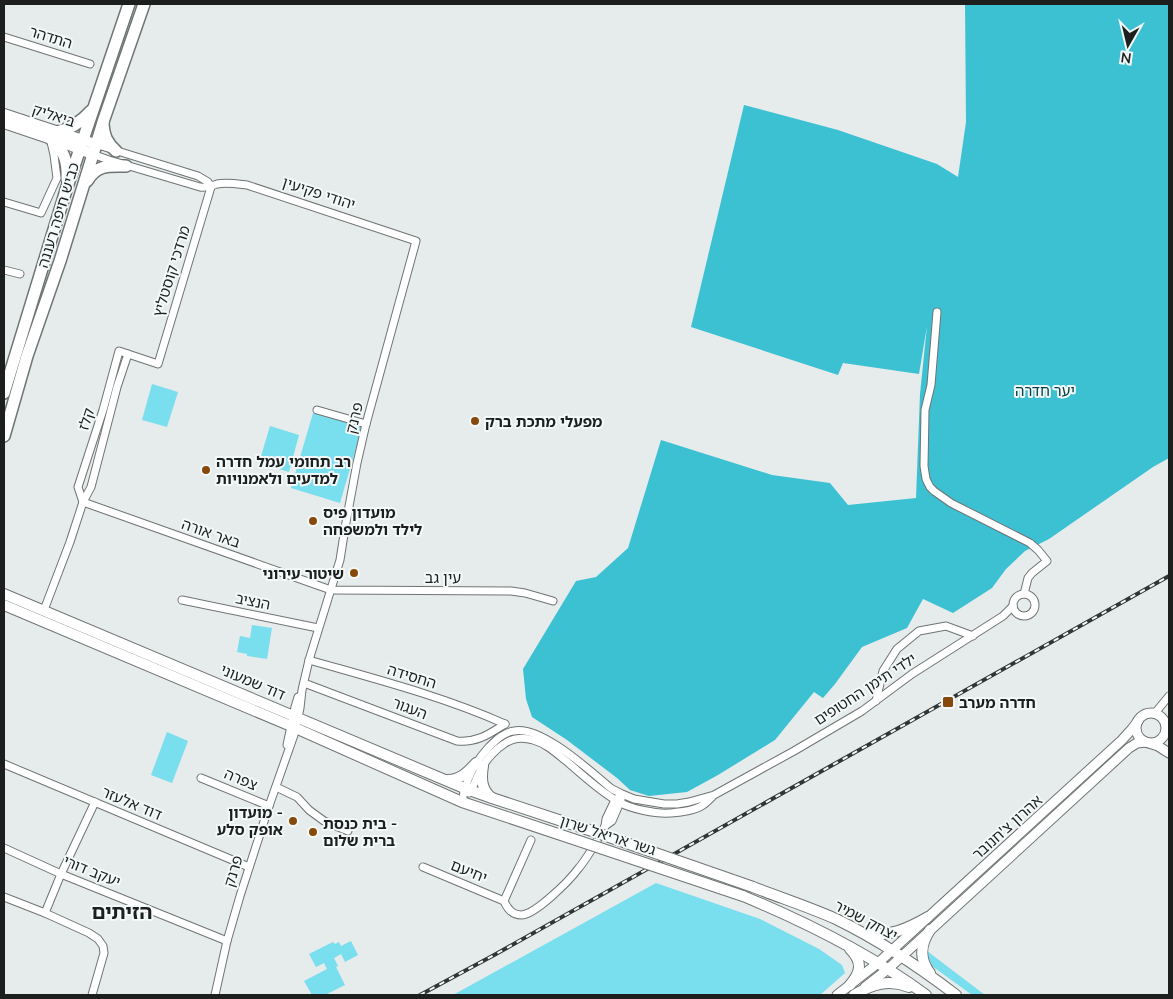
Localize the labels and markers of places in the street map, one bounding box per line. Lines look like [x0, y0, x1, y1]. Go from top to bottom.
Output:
place label: מפעלי מתכת ברק [485, 412, 603, 431]
marker: מפעלי מתכת ברק [469, 415, 481, 427]
place label: רב תחומי עמל חדרה למדעים ולאמנויות [216, 452, 351, 488]
marker: רב תחומי עמל חדרה למדעים ולאמנויות [200, 464, 212, 476]
place label: מועדון פיס לילד ולמשפחה [323, 503, 422, 539]
marker: מועדון פיס לילד ולמשפחה [307, 515, 319, 527]
place label: שיטור עירוני [262, 564, 344, 583]
marker: שיטור עירוני [348, 567, 360, 579]
place label: חדרה מערב [959, 693, 1036, 712]
marker: חדרה מערב [941, 695, 955, 709]
place label: מועדון - אופק סלע [217, 803, 283, 839]
place label: בית כנסת - ברית שלום [323, 814, 397, 850]
marker: מועדון - אופק סלע [287, 815, 299, 827]
marker: בית כנסת - ברית שלום [307, 826, 319, 838]

